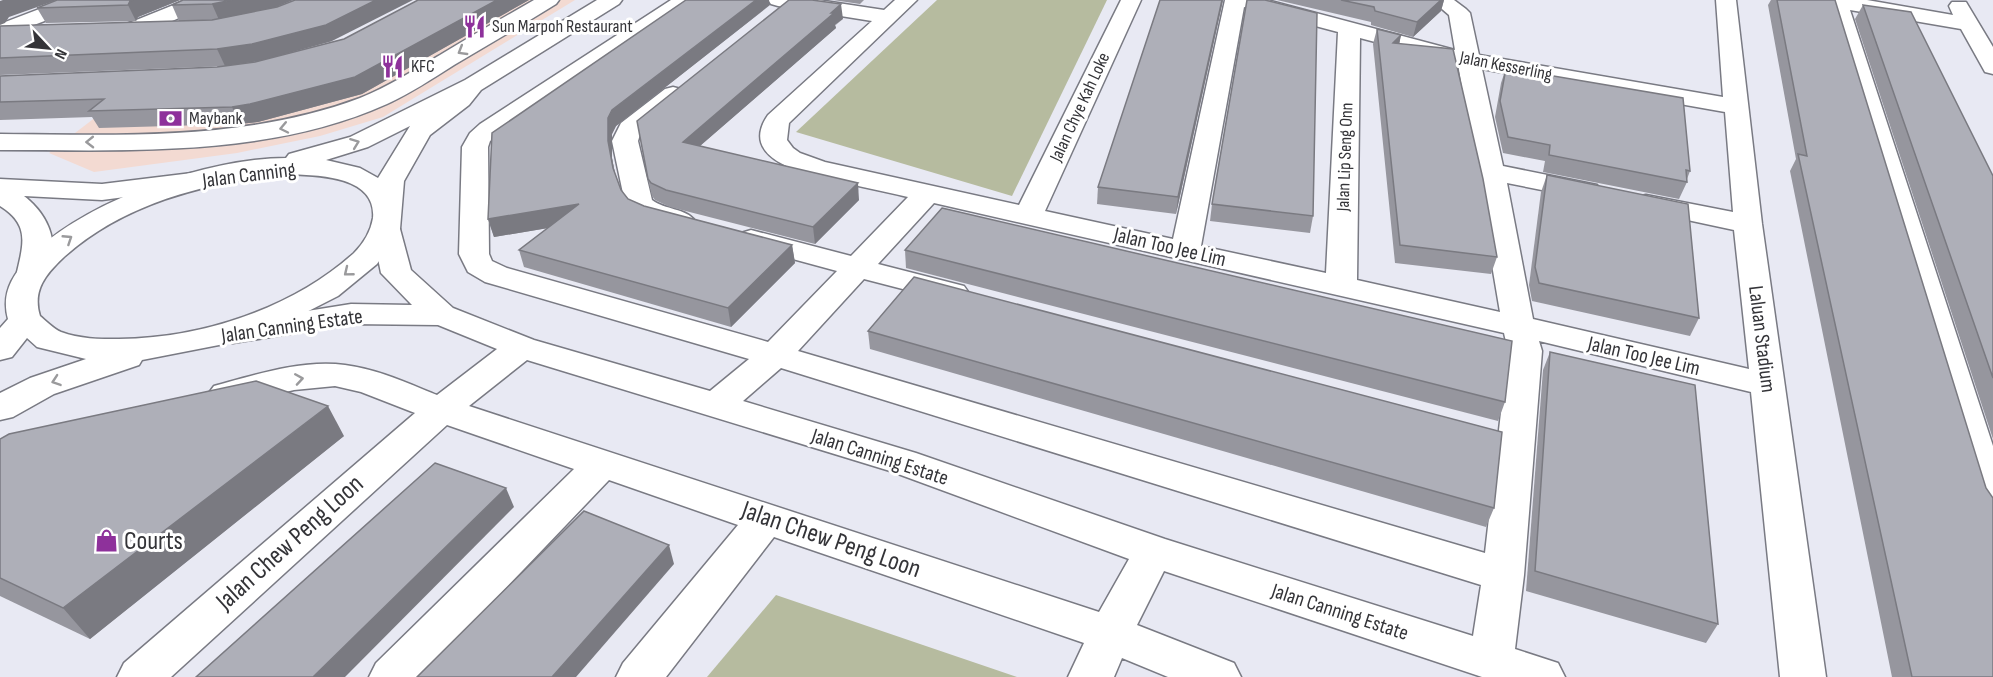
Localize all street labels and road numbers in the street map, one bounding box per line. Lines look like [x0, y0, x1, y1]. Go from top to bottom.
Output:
street label: Jalan Kesserling [1457, 47, 1554, 85]
street label: Jalan Chye Kah Loke [1045, 49, 1114, 166]
street label: Jalan Lip Seng Onn [1333, 102, 1357, 213]
street label: Jalan Canning [200, 157, 297, 193]
street label: Jalan Too Jee Lim [1111, 222, 1229, 272]
street label: Laluan Stadium [1743, 284, 1781, 394]
street label: Jalan Canning Estate [219, 304, 364, 348]
street label: Jalan Too Jee Lim [1585, 331, 1703, 381]
street label: Jalan Canning Estate [807, 423, 952, 491]
street label: Jalan Chew Peng Loon [209, 469, 370, 618]
street label: Jalan Chew Peng Loon [736, 495, 925, 585]
street label: Jalan Canning Estate [1267, 578, 1412, 646]

